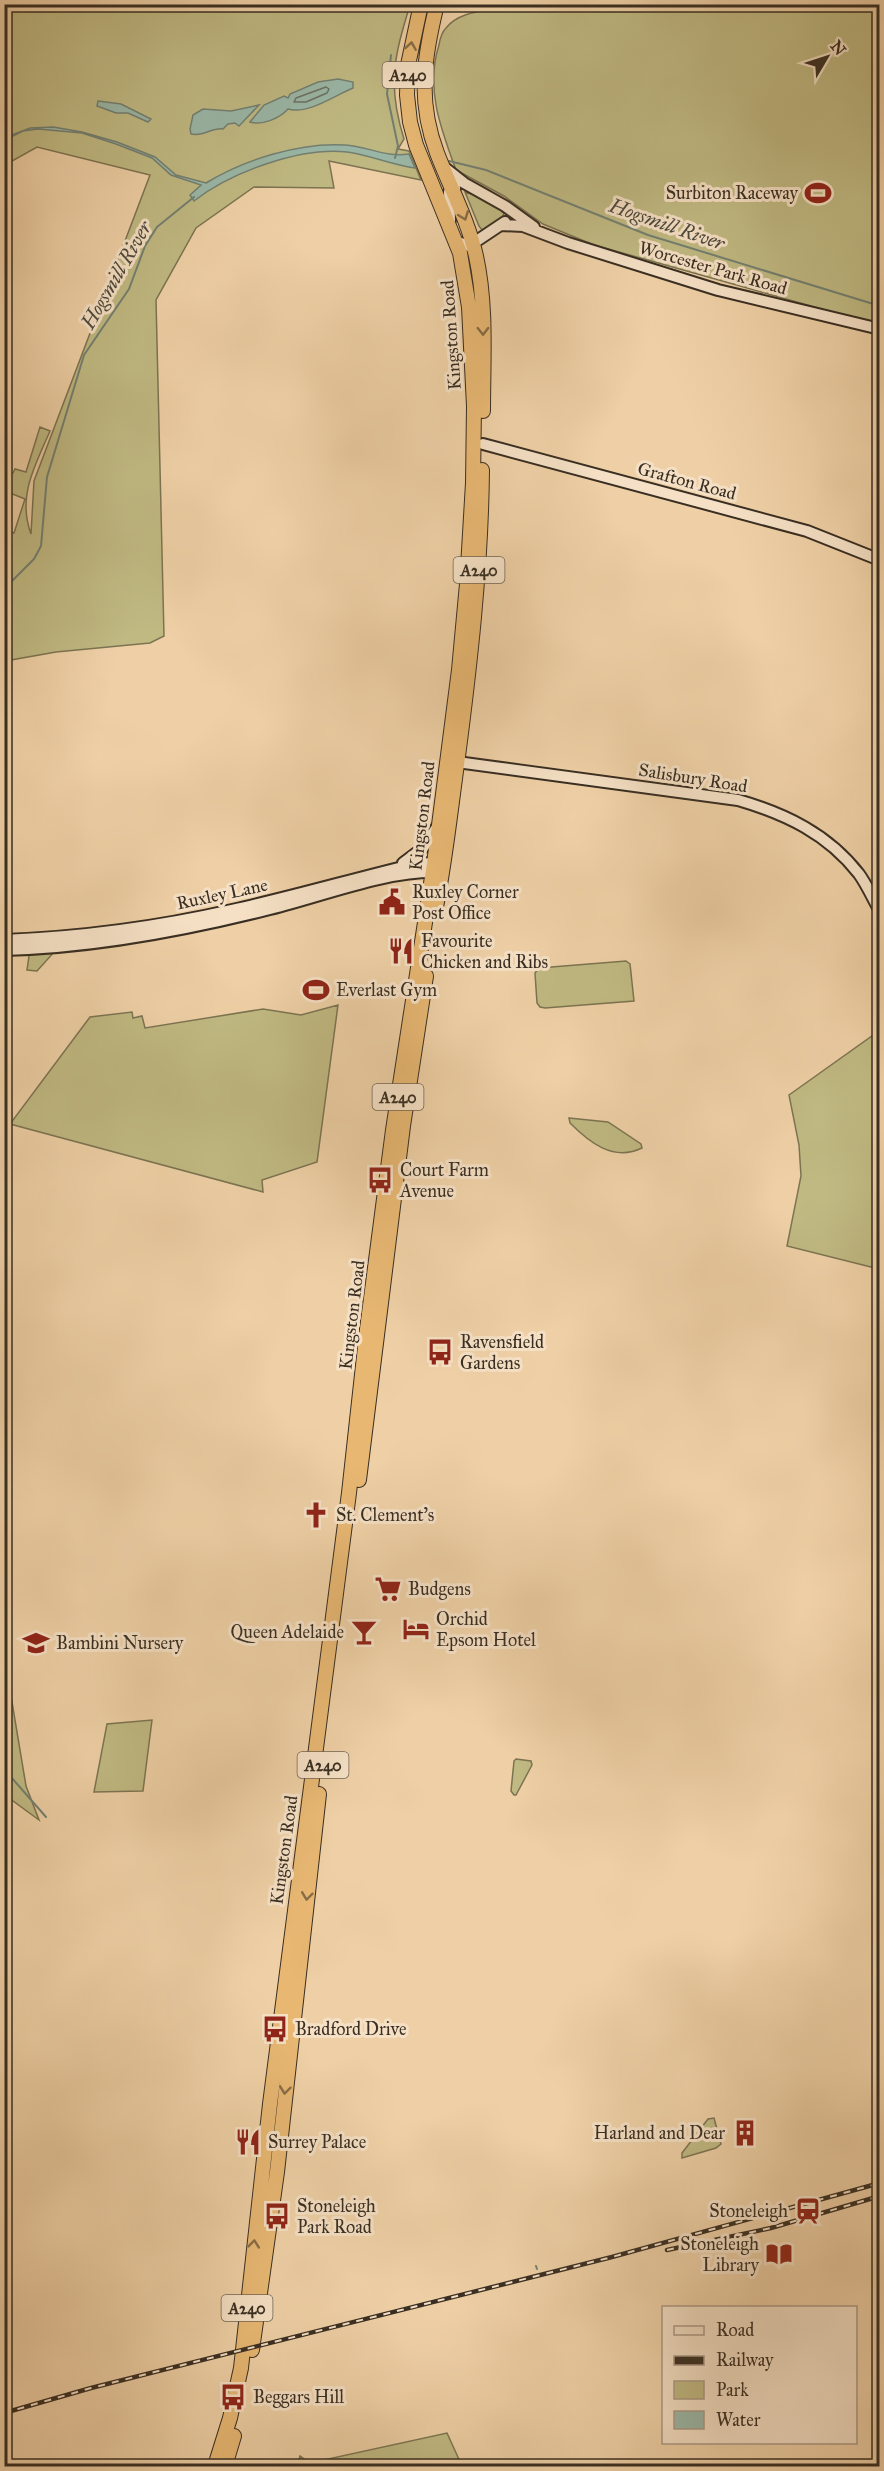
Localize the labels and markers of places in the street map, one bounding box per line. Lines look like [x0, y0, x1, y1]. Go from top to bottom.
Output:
sports icon: Surbiton Raceway [803, 178, 833, 208]
place label: Surbiton Raceway [666, 182, 799, 204]
place label: Ruxley Corner Post Office [412, 881, 519, 924]
public building icon: Ruxley Corner Post Office [377, 887, 407, 917]
place label: Favourite Chicken and Ribs [421, 930, 548, 973]
restaurant icon: Favourite Chicken and Ribs [386, 936, 416, 966]
sports icon: Everlast Gym [301, 975, 331, 1005]
place label: Everlast Gym [336, 979, 437, 1001]
place label: Court Farm Avenue [399, 1159, 489, 1202]
bus stop icon: Court Farm Avenue [365, 1165, 395, 1195]
place label: Ravensfield Gardens [460, 1331, 544, 1374]
bus stop icon: Ravensfield Gardens [425, 1337, 455, 1367]
church icon: St. Clement's [301, 1500, 331, 1530]
place label: St. Clement's [336, 1504, 434, 1526]
supermarket icon: Budgens [373, 1574, 403, 1604]
place label: Budgens [408, 1578, 471, 1601]
place label: Orchid Epsom Hotel [436, 1608, 536, 1651]
hotel icon: Orchid Epsom Hotel [401, 1614, 431, 1644]
bar icon: Queen Adelaide [349, 1617, 379, 1647]
place label: Queen Adelaide [231, 1621, 344, 1643]
school or university icon: Bambini Nursery [21, 1628, 51, 1658]
place label: Bambini Nursery [56, 1632, 184, 1654]
bus stop icon: Bradford Drive [260, 2014, 290, 2044]
place label: Bradford Drive [295, 2018, 407, 2040]
building icon: Harland and Dear [730, 2118, 760, 2148]
place label: Harland and Dear [594, 2122, 725, 2144]
restaurant icon: Surrey Palace [233, 2127, 263, 2157]
place label: Surrey Palace [268, 2131, 366, 2153]
place label: Stoneleigh Park Road [297, 2195, 376, 2238]
station icon: Stoneleigh [793, 2196, 823, 2226]
place label: Stoneleigh [709, 2200, 788, 2223]
bus stop icon: Stoneleigh Park Road [262, 2201, 292, 2231]
place label: Stoneleigh Library [680, 2233, 760, 2276]
library icon: Stoneleigh Library [764, 2239, 794, 2269]
bus stop icon: Beggars Hill [218, 2382, 248, 2412]
place label: Beggars Hill [253, 2386, 344, 2409]

